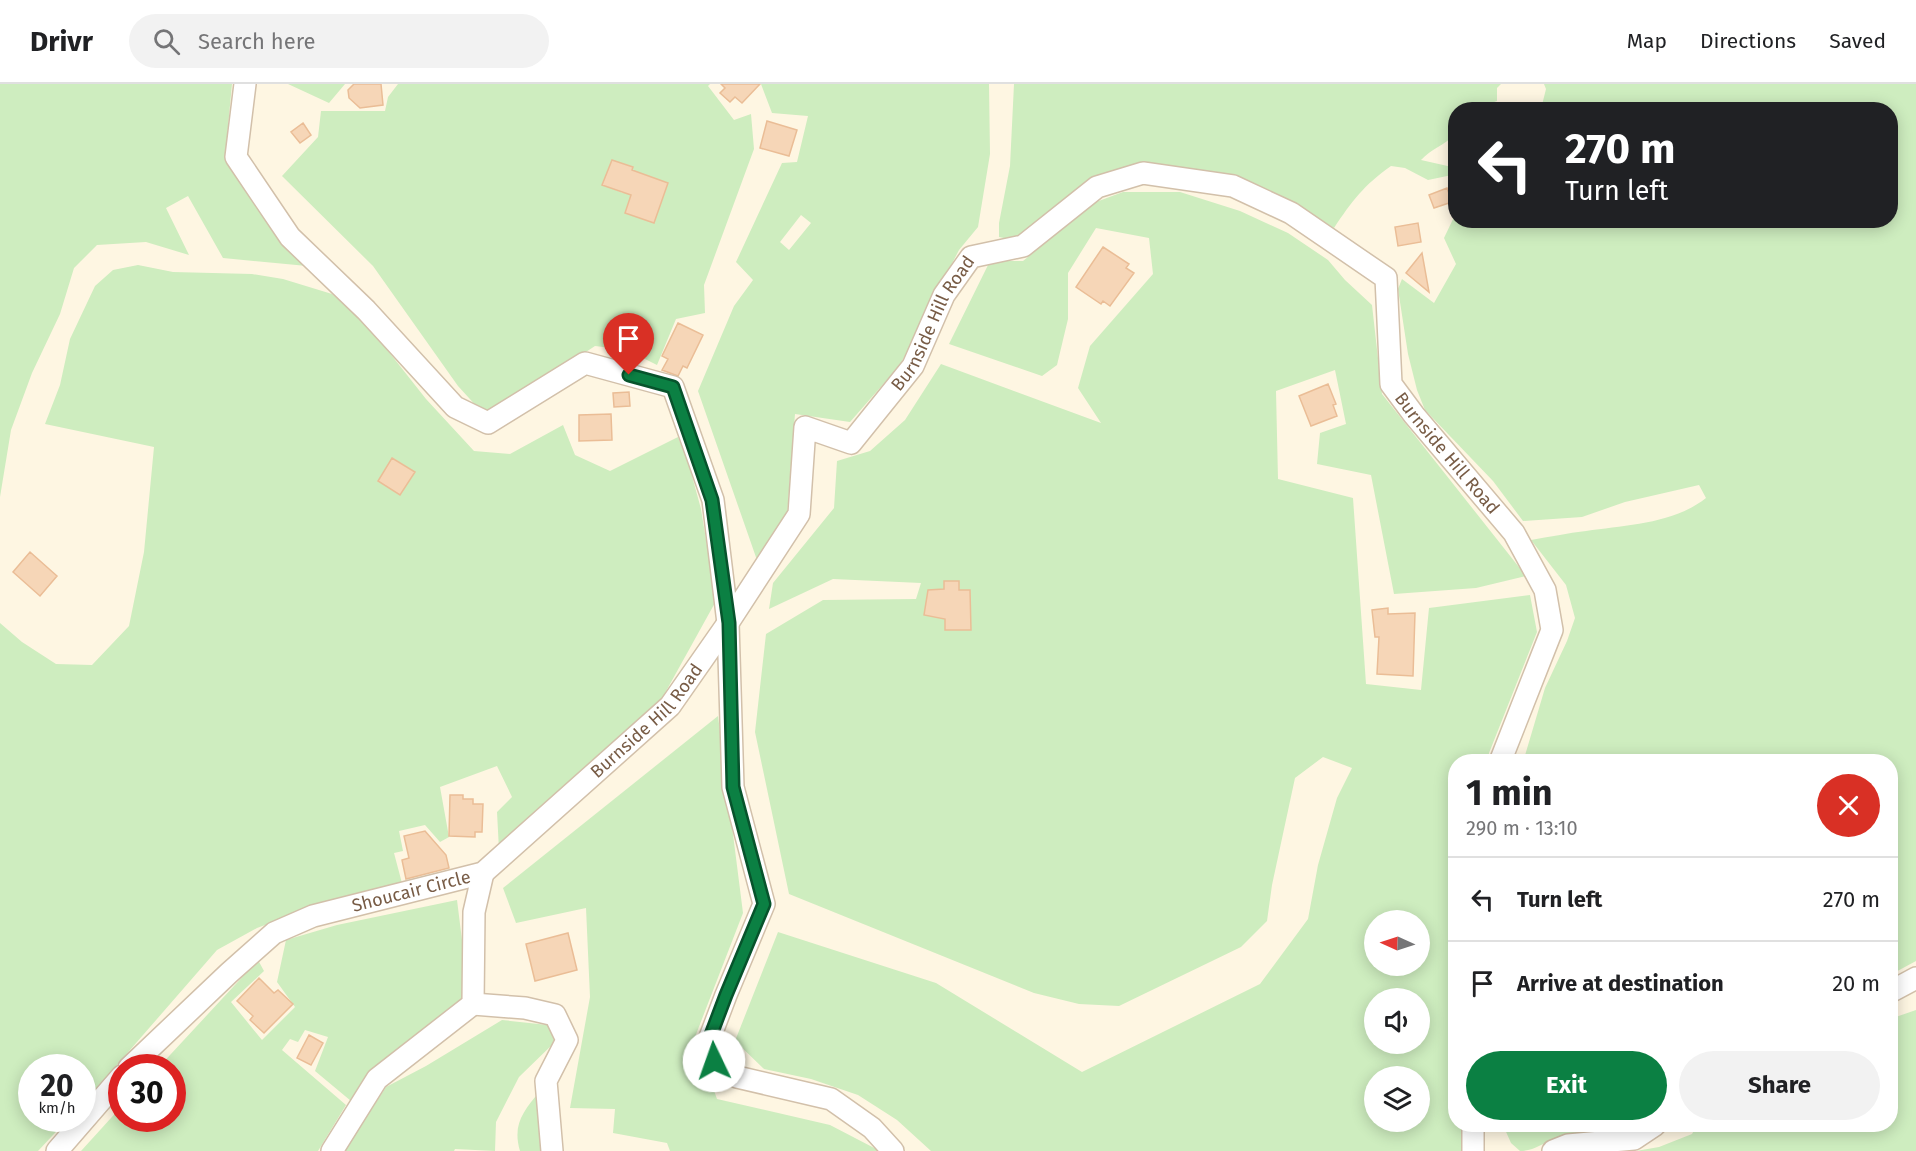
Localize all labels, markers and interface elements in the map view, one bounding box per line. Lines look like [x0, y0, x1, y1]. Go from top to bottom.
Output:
search box [129, 14, 549, 68]
text: Drivr [30, 25, 93, 58]
icon: search [150, 25, 183, 58]
text: Search here [198, 28, 315, 55]
text: Map [1627, 28, 1667, 54]
text: Directions [1700, 28, 1796, 54]
text: Saved [1829, 28, 1886, 54]
text: 270 m [1565, 124, 1676, 174]
icon: left [1466, 126, 1544, 204]
text: Turn left [1565, 175, 1668, 207]
street label: Burnside Hill Road [886, 251, 979, 395]
pin [603, 313, 654, 375]
icon: arrive [612, 322, 645, 355]
street label: Burnside Hill Road [1390, 388, 1504, 519]
street label: Burnside Hill Road [586, 659, 707, 783]
text: 1 min [1466, 771, 1553, 815]
button: close [1817, 774, 1880, 837]
text: 290 m · 13:10 [1466, 816, 1578, 840]
street label: Shoucair Circle [350, 866, 473, 917]
icon: left [1466, 883, 1499, 916]
text: Turn left [1517, 886, 1602, 913]
text: 270 m [1823, 886, 1880, 913]
north arrow [1364, 910, 1430, 976]
map controls [1364, 910, 1430, 1132]
icon: arrive [1466, 967, 1499, 1000]
text: Arrive at destination [1517, 970, 1724, 997]
text: 20 m [1832, 970, 1880, 997]
button: sound [1364, 988, 1430, 1054]
position arrow [682, 1029, 746, 1093]
button: Exit [1466, 1051, 1667, 1120]
button: Share [1679, 1051, 1880, 1120]
speed limit sign: 30 [108, 1054, 186, 1132]
button: layers [1364, 1066, 1430, 1132]
text: 20 [40, 1068, 74, 1104]
text: km/h [38, 1099, 76, 1117]

